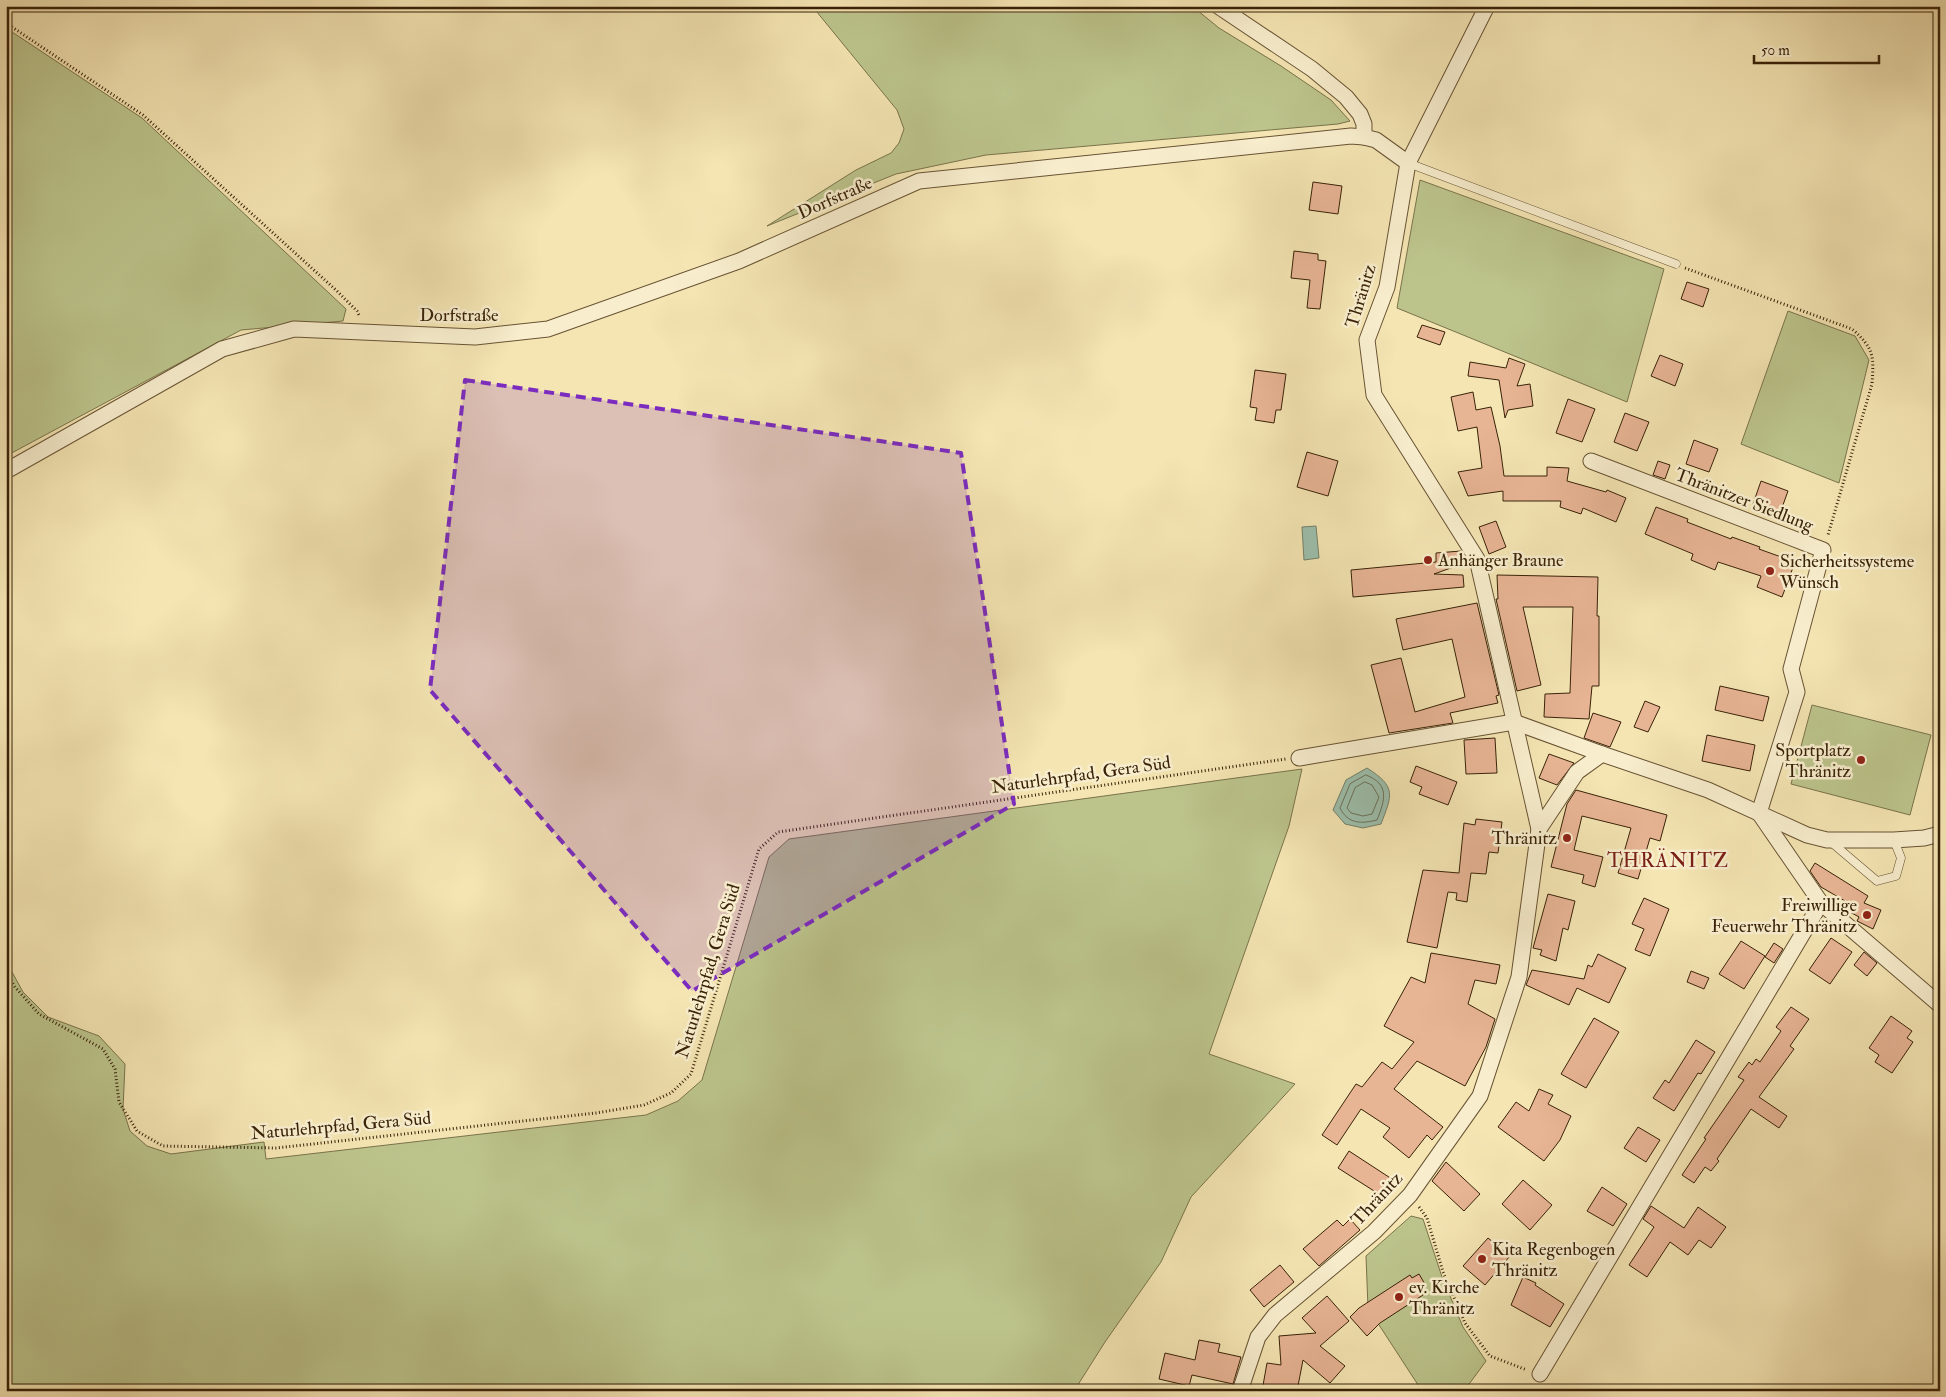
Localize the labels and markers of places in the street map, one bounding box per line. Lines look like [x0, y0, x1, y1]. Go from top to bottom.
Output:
place label: Anhänger Braune [1437, 549, 1564, 572]
place label: Sicherheitssysteme Wünsch [1779, 550, 1915, 594]
marker: Anhänger Braune [1422, 554, 1434, 566]
marker: Sicherheitssysteme Wünsch [1764, 565, 1776, 577]
place label: Sportplatz Thränitz [1775, 739, 1851, 783]
marker: Sportplatz Thränitz [1855, 754, 1867, 766]
place label: Thränitz [1492, 827, 1557, 850]
marker: Thränitz [1561, 832, 1573, 844]
place label: Freiwillige Feuerwehr Thränitz [1711, 894, 1857, 938]
marker: Freiwillige Feuerwehr Thränitz [1861, 909, 1873, 921]
place label: Kita Regenbogen Thränitz [1492, 1238, 1615, 1282]
marker: Kita Regenbogen Thränitz [1476, 1253, 1488, 1265]
place label: ev. Kirche Thränitz [1409, 1276, 1480, 1320]
marker: ev. Kirche Thränitz [1393, 1291, 1405, 1303]

